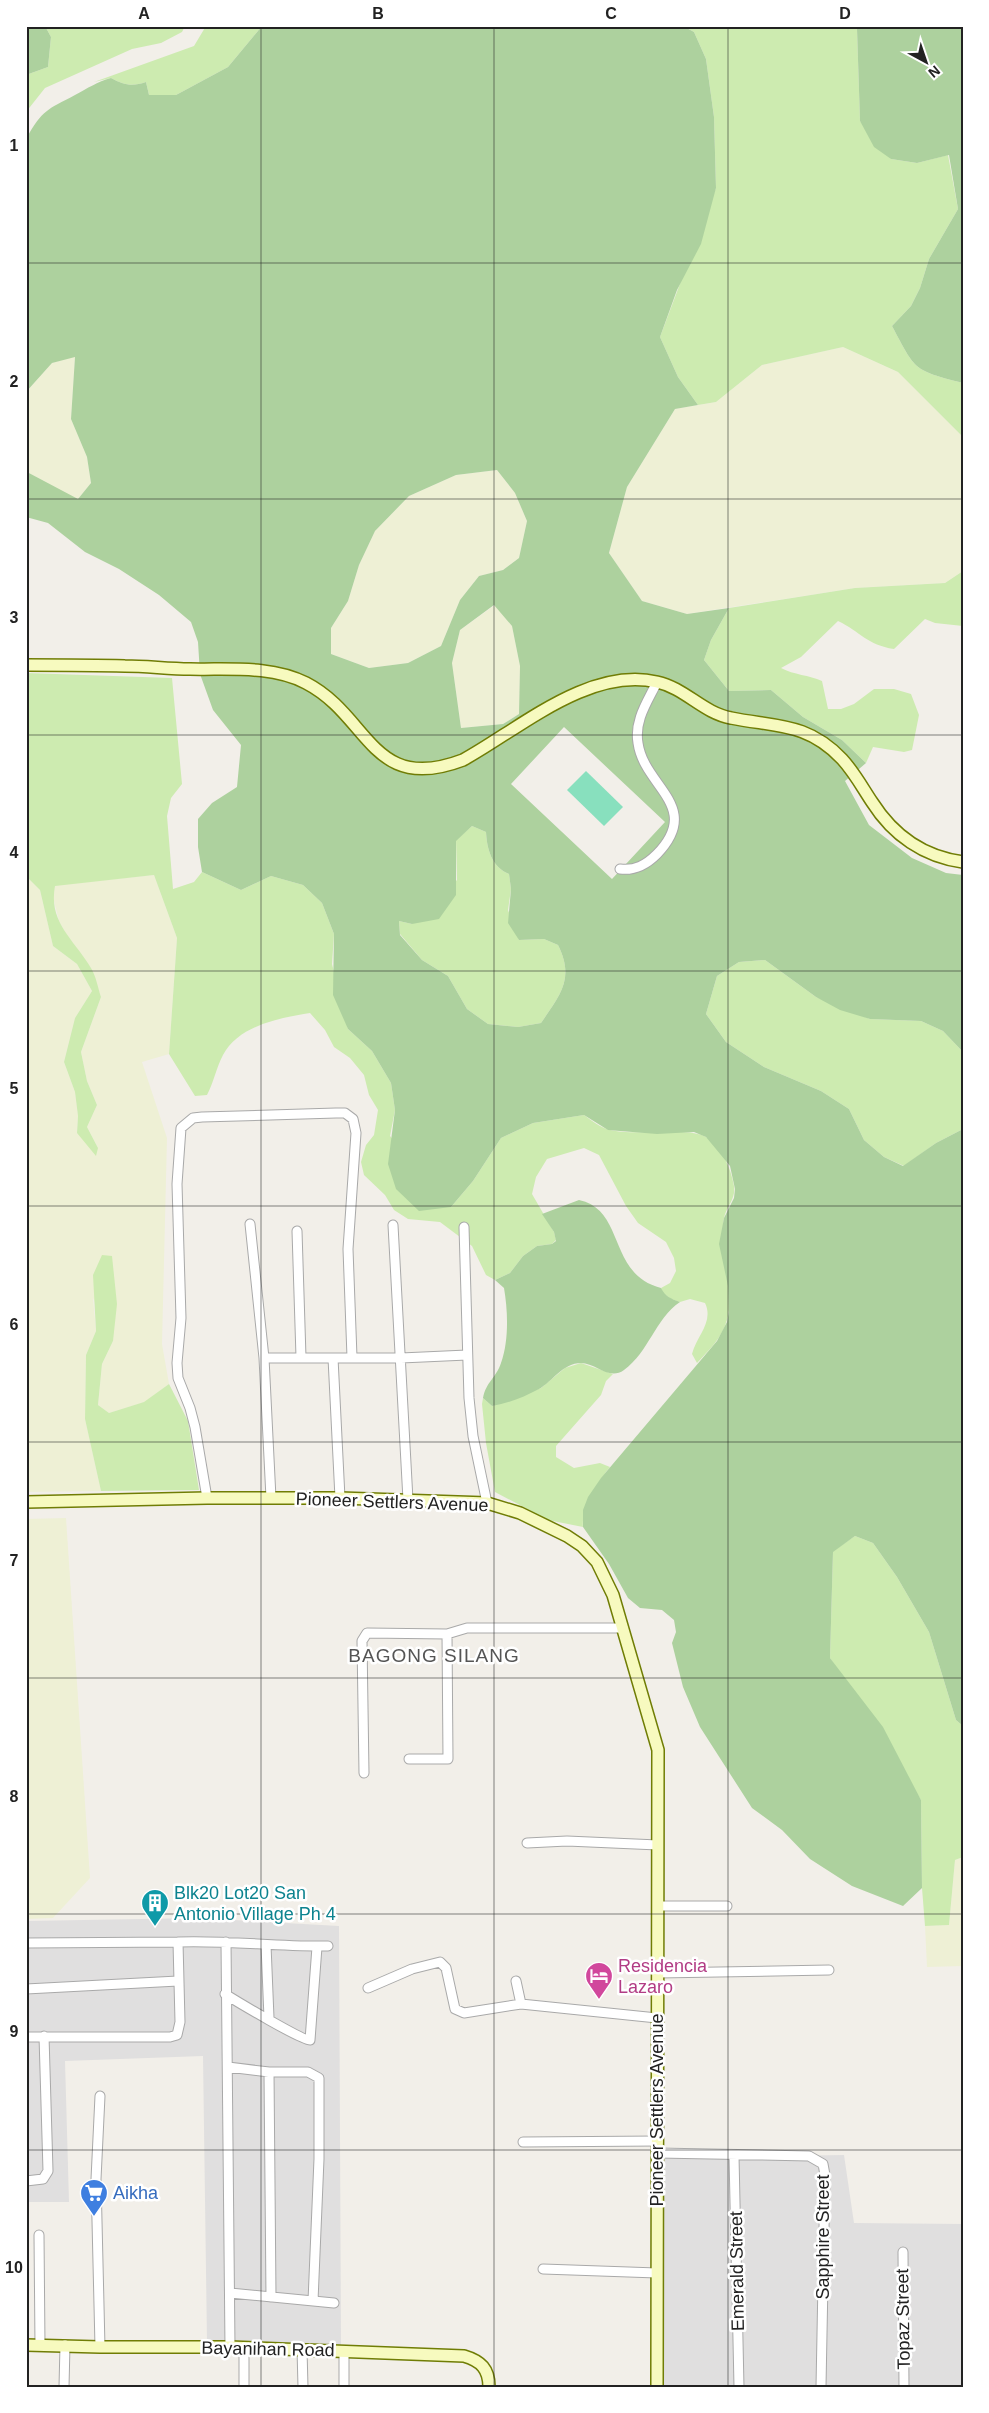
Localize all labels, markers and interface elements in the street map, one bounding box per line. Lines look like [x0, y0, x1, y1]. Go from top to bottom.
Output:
text: A [138, 5, 150, 22]
text: B [372, 5, 384, 22]
text: C [605, 5, 617, 22]
text: D [839, 5, 851, 22]
north arrow [902, 38, 952, 88]
text: N [925, 63, 943, 81]
text: 1 [10, 137, 19, 154]
text: 2 [10, 373, 19, 390]
text: 3 [10, 609, 19, 626]
text: 4 [10, 844, 19, 861]
text: 5 [10, 1080, 19, 1097]
text: 6 [10, 1316, 19, 1333]
street label: Pioneer Settlers Avenue [295, 1489, 489, 1515]
text: 7 [10, 1552, 19, 1569]
district label: BAGONG SILANG [348, 1645, 520, 1666]
text: 8 [10, 1788, 19, 1805]
place label: Blk20 Lot20 San Antonio Village Ph 4 [174, 1883, 336, 1924]
building icon: Blk20 Lot20 San Antonio Village Ph 4 [140, 1888, 170, 1927]
place label: Residencia Lazaro [618, 1956, 708, 1997]
hotel icon: Residencia Lazaro [584, 1961, 614, 2000]
street label: Pioneer Settlers Avenue [647, 2014, 667, 2206]
text: 9 [10, 2023, 19, 2040]
street label: Sapphire Street [813, 2174, 833, 2300]
supermarket icon: Aikha [79, 2178, 109, 2217]
place label: Aikha [113, 2183, 159, 2203]
street label: Emerald Street [726, 2211, 748, 2331]
text: 10 [5, 2259, 23, 2276]
street label: Topaz Street [892, 2268, 914, 2370]
street label: Bayanihan Road [201, 2338, 335, 2360]

